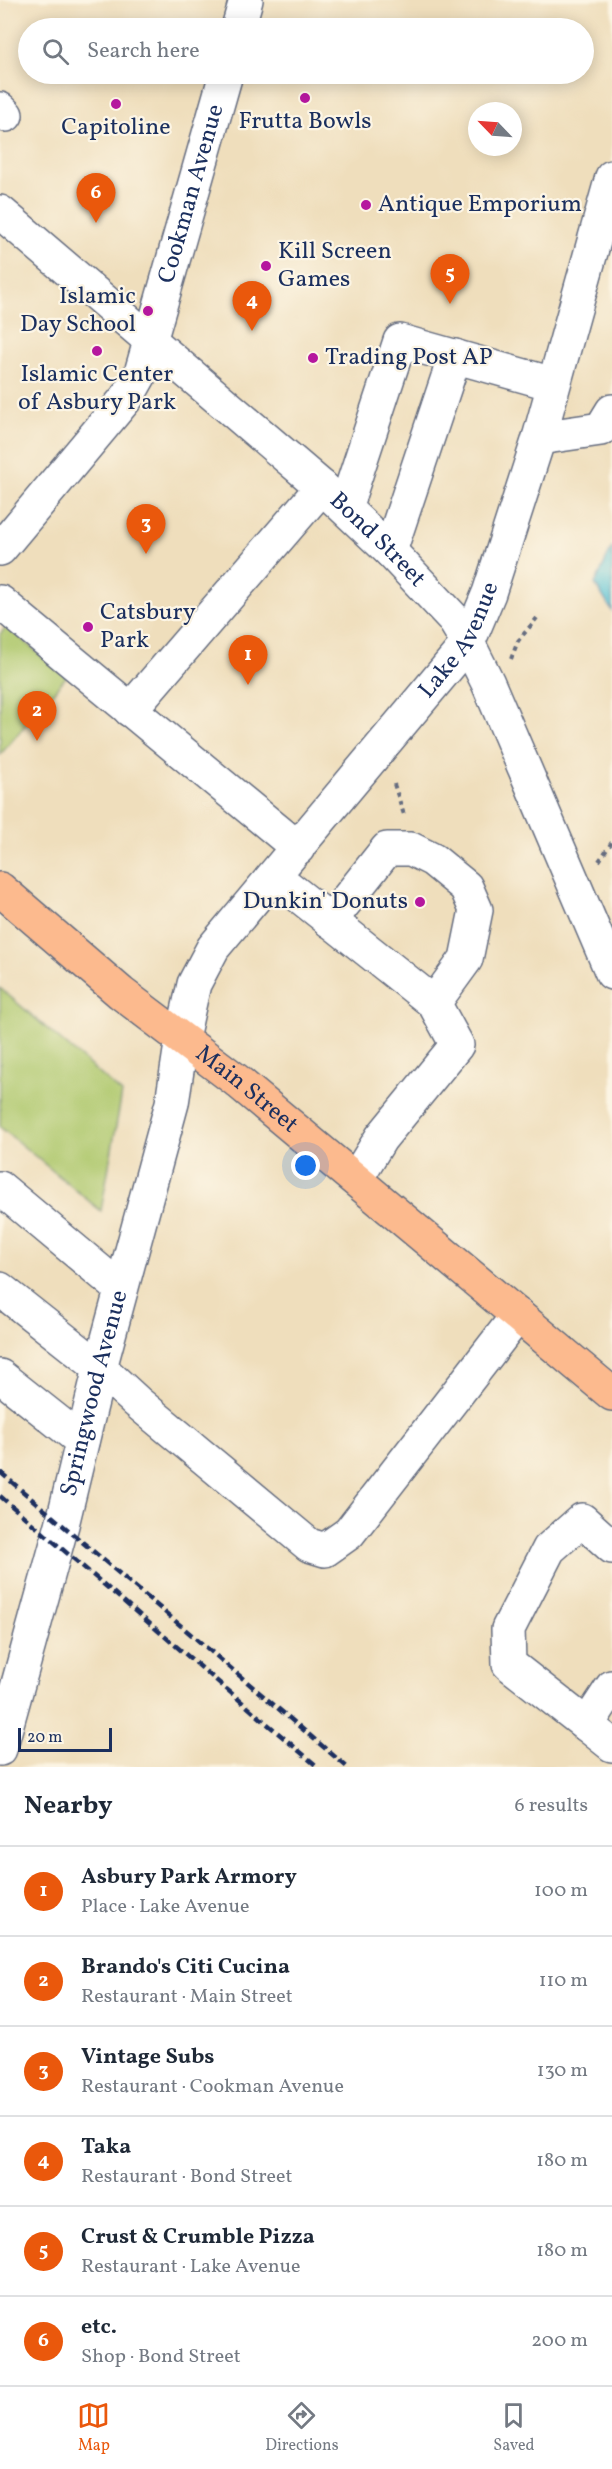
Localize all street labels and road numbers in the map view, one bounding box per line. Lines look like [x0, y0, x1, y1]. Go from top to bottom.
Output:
street label: Cookman Avenue [150, 100, 234, 288]
street label: Bond Street [321, 485, 433, 595]
street label: Lake Avenue [411, 578, 508, 706]
street label: Main Street [188, 1038, 305, 1142]
street label: Springwood Avenue [52, 1286, 137, 1500]

